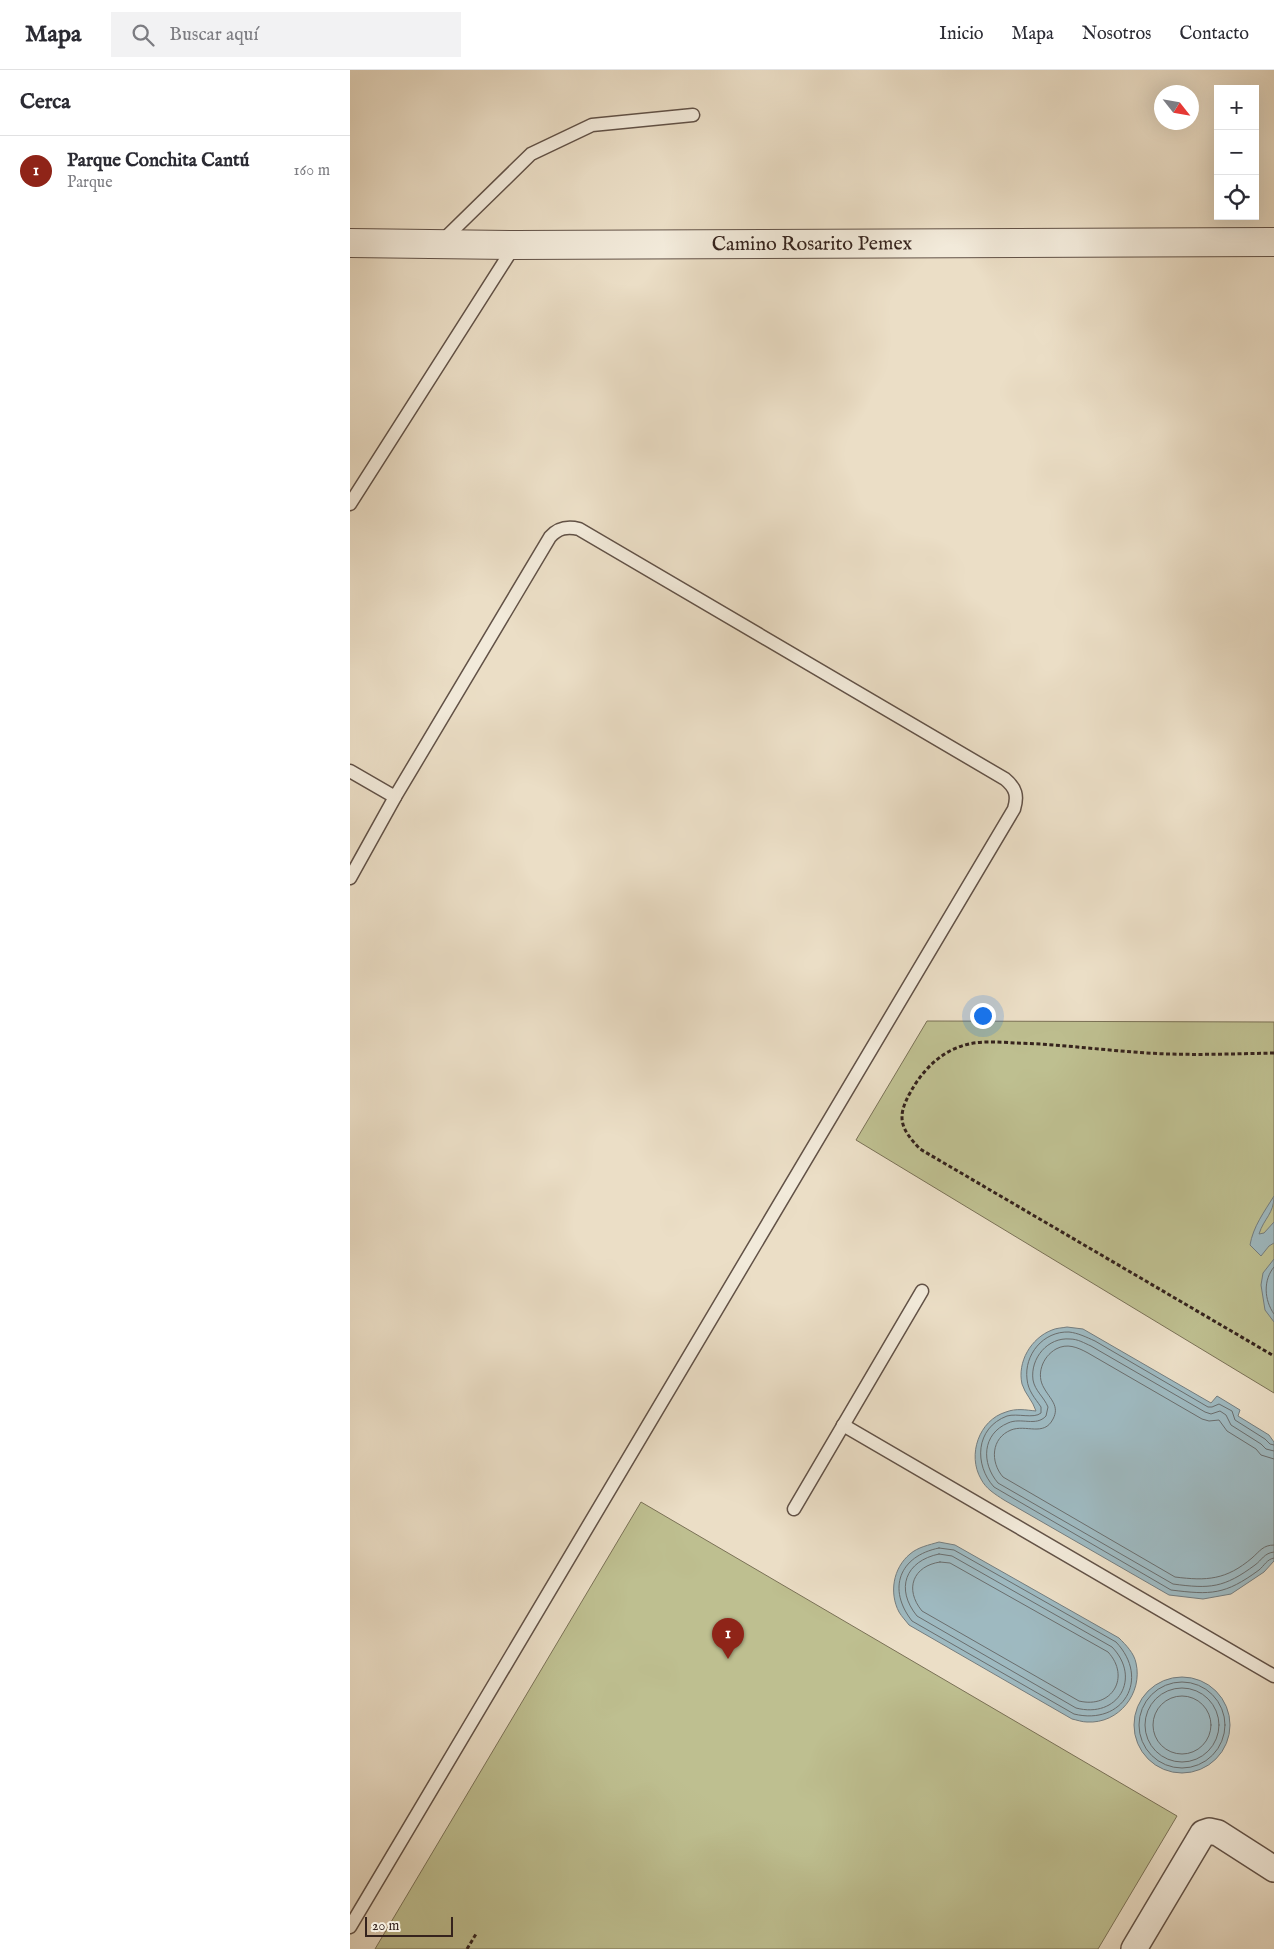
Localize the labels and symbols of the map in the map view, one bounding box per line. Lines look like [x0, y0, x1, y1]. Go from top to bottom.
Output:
north arrow [1154, 85, 1199, 130]
street label: Camino Rosarito Pemex [712, 231, 913, 257]
your location [970, 1003, 996, 1029]
pin: 1 [712, 1618, 744, 1659]
scale bar [365, 1914, 452, 1937]

